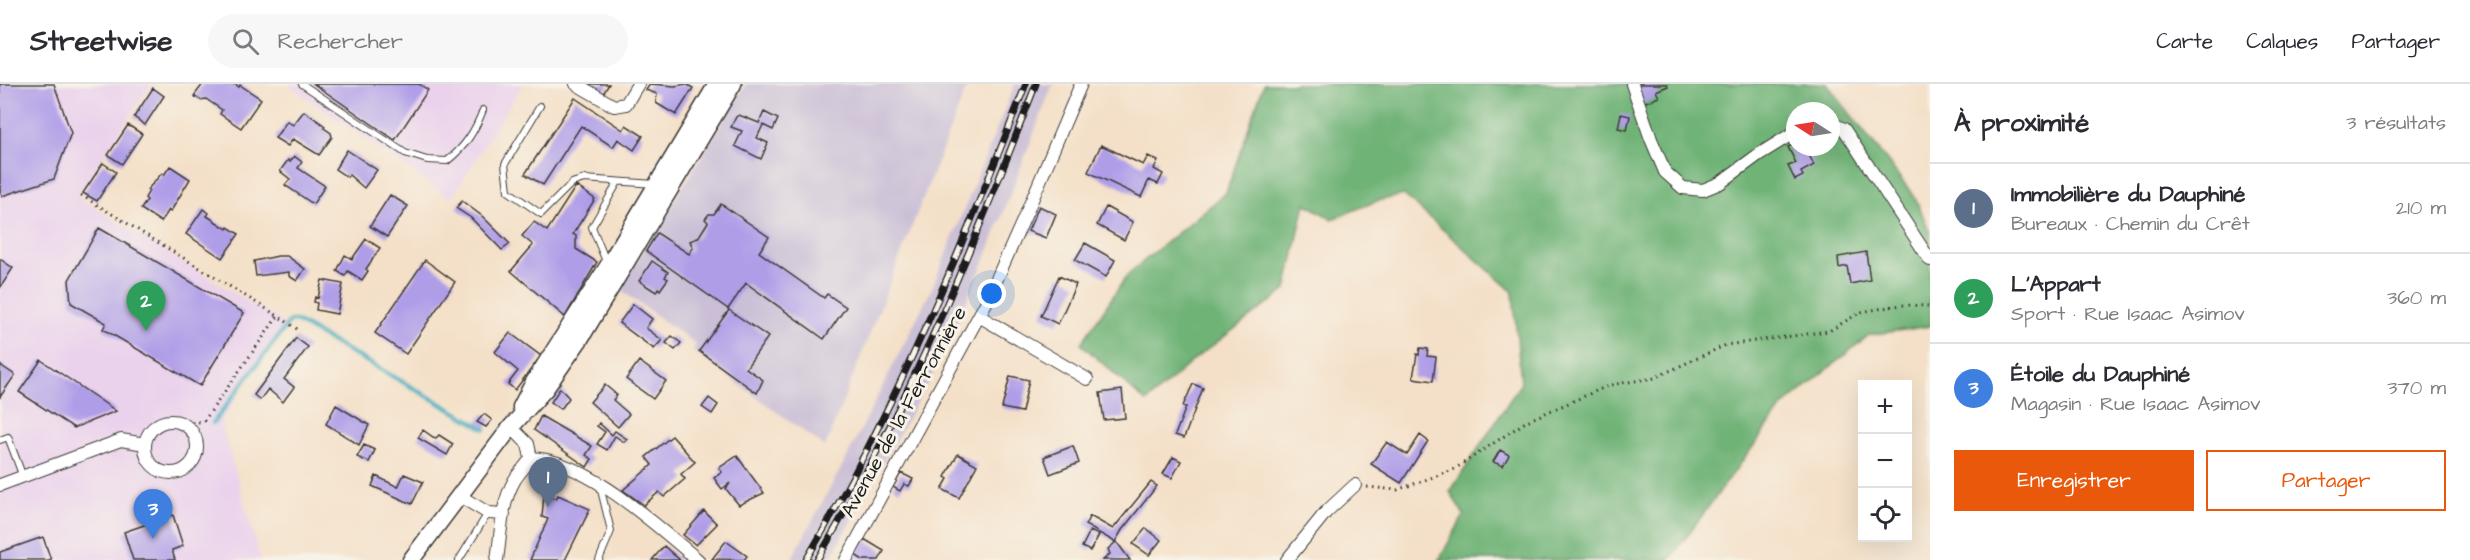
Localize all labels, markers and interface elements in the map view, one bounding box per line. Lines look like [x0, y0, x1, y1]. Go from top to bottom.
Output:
search box [208, 14, 628, 68]
text: Streetwise [30, 22, 172, 61]
icon: search [229, 25, 262, 58]
text: Rechercher [277, 26, 403, 57]
text: Carte [2156, 27, 2213, 56]
text: Calques [2246, 27, 2318, 56]
text: Partager [2351, 27, 2440, 56]
north arrow [1786, 102, 1840, 156]
text: À proximité [1954, 105, 2089, 141]
text: 3 résultats [2346, 109, 2446, 137]
text: Immobilière du Dauphiné [2011, 179, 2245, 210]
text: 1 [1972, 194, 1975, 222]
text: 210 m [2396, 194, 2446, 222]
text: Bureaux · Chemin du Crêt [2011, 210, 2250, 238]
text: L'Appart [2011, 269, 2101, 300]
your location [977, 279, 1006, 308]
pin: 2 [126, 282, 166, 331]
text: 2 [1968, 284, 1979, 312]
text: 360 m [2387, 284, 2446, 312]
text: Sport · Rue Isaac Asimov [2011, 300, 2245, 328]
street label: Avenue de la Ferronnière [834, 301, 974, 522]
text: Étoile du Dauphiné [2011, 359, 2190, 390]
text: 3 [1968, 374, 1979, 402]
text: 370 m [2387, 374, 2446, 402]
map controls [1858, 380, 1912, 542]
button: + [1858, 380, 1912, 434]
text: Magasin · Rue Isaac Asimov [2011, 390, 2261, 418]
button: − [1858, 434, 1912, 488]
button: Enregistrer [1954, 450, 2194, 511]
button: Partager [2206, 450, 2446, 511]
pin: 1 [528, 458, 568, 507]
button: locate [1858, 488, 1912, 542]
pin: 3 [134, 490, 172, 539]

